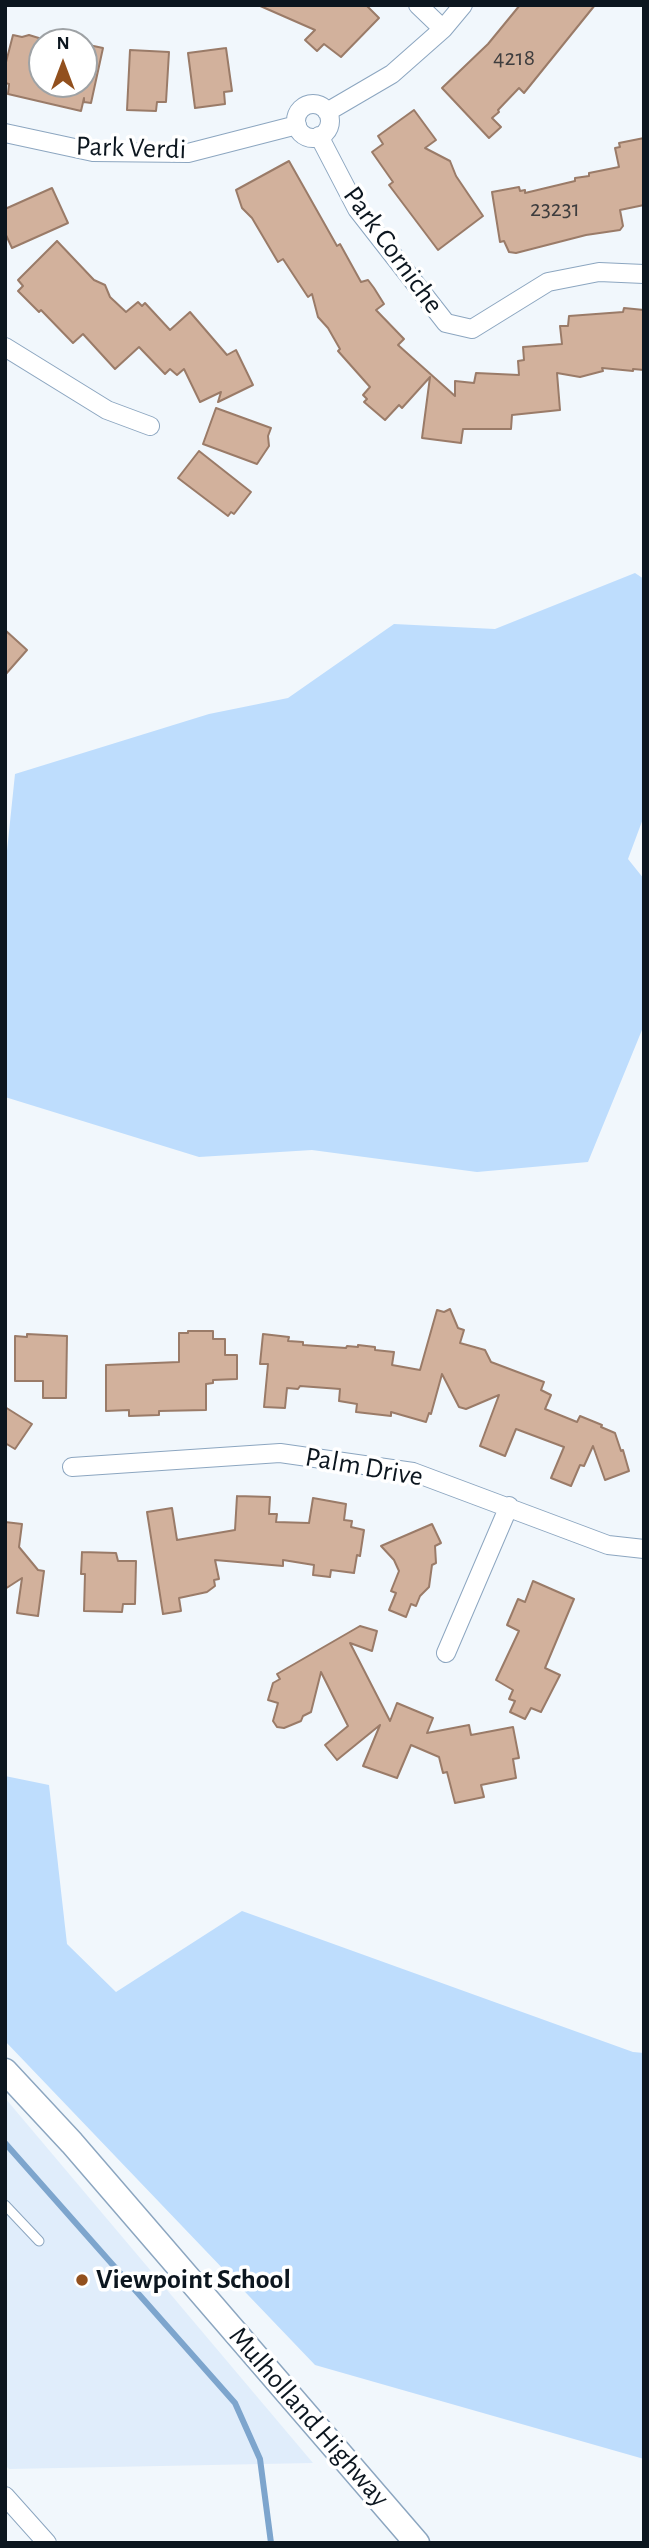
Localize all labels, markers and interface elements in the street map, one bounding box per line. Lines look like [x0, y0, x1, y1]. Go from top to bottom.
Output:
north arrow [28, 28, 98, 98]
text: N [56, 34, 70, 53]
house number: 4218 [493, 44, 535, 72]
street label: Park Verdi [75, 129, 187, 167]
street label: Park Corniche [336, 180, 450, 320]
house number: 23231 [530, 195, 580, 223]
street label: Palm Drive [303, 1440, 425, 1494]
place label: Viewpoint School [96, 2263, 291, 2297]
marker: Viewpoint School [74, 2272, 90, 2288]
street label: Mulholland Highway [222, 2320, 396, 2514]

